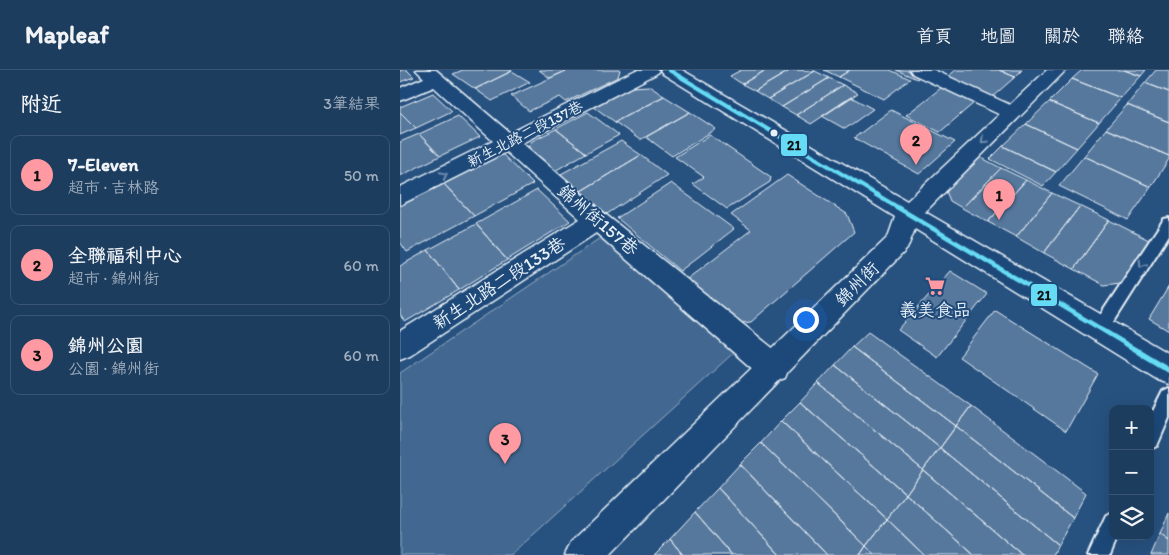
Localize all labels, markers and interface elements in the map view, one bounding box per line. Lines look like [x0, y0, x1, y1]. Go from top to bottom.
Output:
text: Mapleaf [25, 20, 109, 49]
text: 首頁 [916, 25, 952, 47]
text: 地圖 [980, 25, 1016, 47]
text: 關於 [1044, 25, 1080, 47]
text: 聯絡 [1108, 25, 1144, 47]
text: 附近 [20, 91, 62, 116]
text: 3筆結果 [323, 94, 380, 113]
street label: 新生北路二段137巷 [464, 97, 586, 171]
pin: 2 [900, 124, 932, 165]
unlabelled marker [769, 128, 779, 138]
line badge: 21 [780, 133, 808, 157]
one-way arrow [981, 134, 990, 143]
text: 21 [787, 137, 801, 154]
text: 7-Eleven [68, 153, 139, 176]
text: 1 [33, 166, 41, 185]
text: 50 m [344, 166, 379, 185]
one-way arrow [439, 171, 448, 181]
text: 超市 · 吉林路 [68, 178, 159, 197]
pin: 1 [983, 179, 1015, 220]
street label: 錦州街157巷 [553, 180, 643, 260]
street label: 新生北路二段133巷 [428, 232, 570, 334]
text: 全聯福利中心 [68, 244, 182, 267]
text: 2 [33, 256, 41, 275]
text: 60 m [344, 256, 379, 275]
street label: 錦州街 [830, 257, 884, 311]
one-way arrow [1139, 259, 1149, 268]
text: 超市 · 錦州街 [68, 269, 159, 288]
supermarket icon: 義美食品 [924, 275, 946, 297]
line badge: 21 [1030, 283, 1058, 307]
text: 21 [1037, 287, 1051, 304]
place label: 義美食品 [899, 299, 971, 321]
your location [793, 307, 819, 333]
text: 錦州公園 [68, 334, 144, 357]
text: 3 [33, 346, 41, 365]
text: 60 m [344, 346, 379, 365]
text: 公園 · 錦州街 [68, 359, 159, 378]
map controls [1109, 405, 1154, 540]
button: + [1109, 405, 1154, 450]
pin: 3 [489, 423, 521, 464]
button: − [1109, 450, 1154, 495]
button: layers [1109, 495, 1154, 540]

